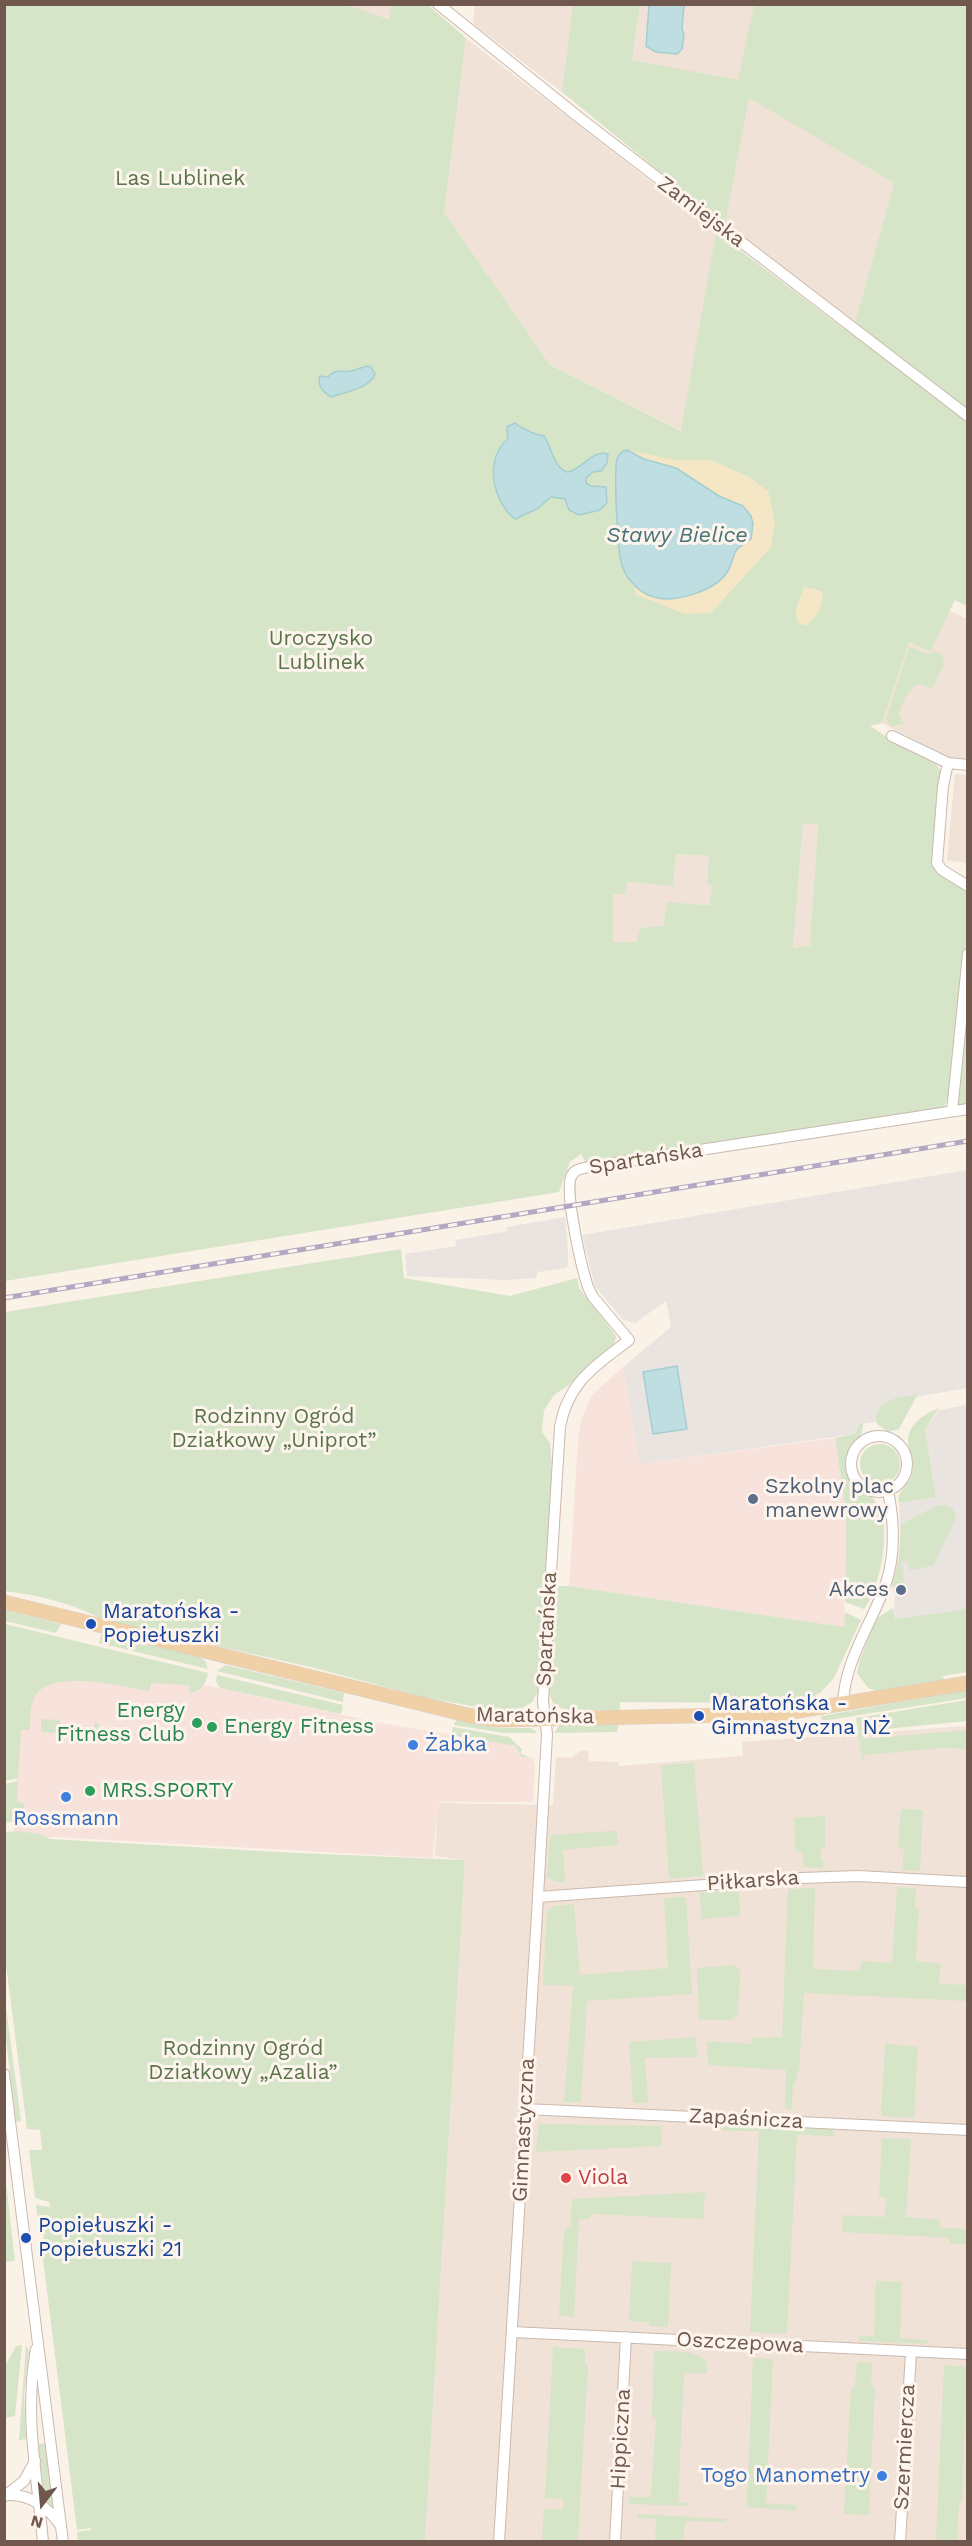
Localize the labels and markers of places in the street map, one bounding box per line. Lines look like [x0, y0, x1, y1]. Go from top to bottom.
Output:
place label: Szkolny plac manewrowy [765, 1474, 894, 1524]
marker: Szkolny plac manewrowy [746, 1492, 760, 1506]
place label: Akces [829, 1577, 889, 1603]
marker: Akces [894, 1583, 908, 1597]
place label: Maratońska - Popiełuszki [103, 1599, 239, 1649]
marker: Maratońska - Popiełuszki [84, 1617, 98, 1631]
place label: Maratońska - Gimnastyczna NŻ [711, 1691, 891, 1741]
place label: Energy Fitness Club [56, 1698, 185, 1748]
marker: Maratońska - Gimnastyczna NŻ [692, 1709, 706, 1723]
place label: Energy Fitness [224, 1714, 374, 1740]
marker: Energy Fitness Club [190, 1716, 204, 1730]
marker: Energy Fitness [205, 1720, 219, 1734]
place label: Żabka [425, 1732, 487, 1758]
marker: Żabka [406, 1738, 420, 1752]
place label: MRS.SPORTY [102, 1778, 233, 1804]
marker: MRS.SPORTY [83, 1784, 97, 1798]
marker: Rossmann [59, 1790, 73, 1804]
place label: Rossmann [13, 1806, 119, 1832]
place label: Viola [578, 2165, 628, 2191]
marker: Viola [559, 2171, 573, 2185]
place label: Popiełuszki - Popiełuszki 21 [38, 2213, 182, 2263]
marker: Popiełuszki - Popiełuszki 21 [19, 2231, 33, 2245]
place label: Togo Manometry [701, 2463, 870, 2489]
marker: Togo Manometry [875, 2469, 889, 2483]

